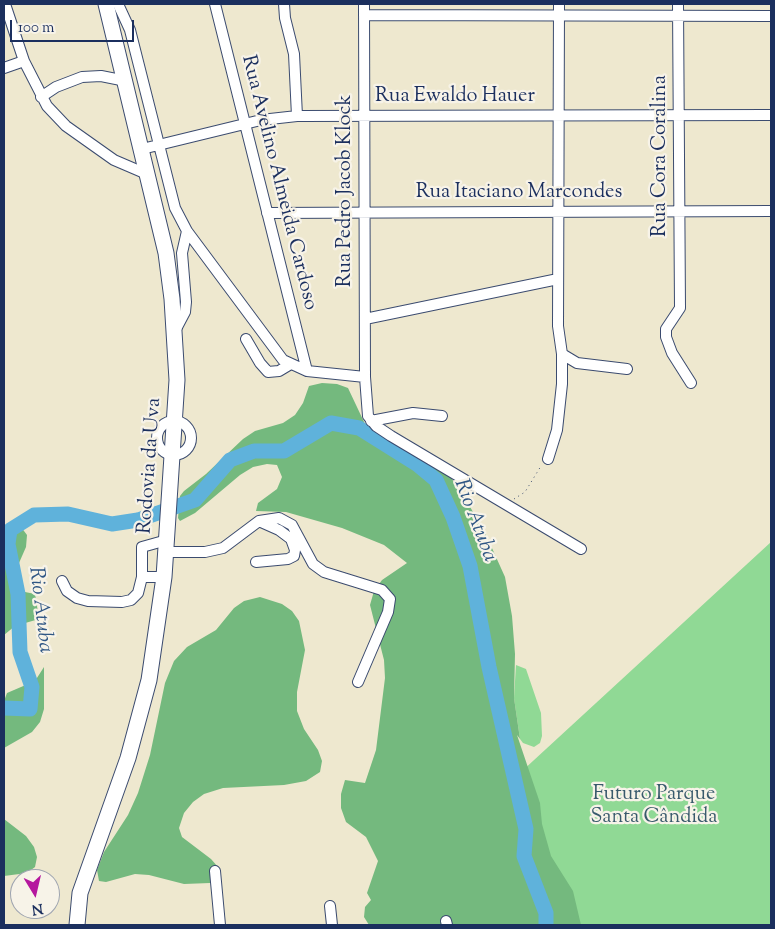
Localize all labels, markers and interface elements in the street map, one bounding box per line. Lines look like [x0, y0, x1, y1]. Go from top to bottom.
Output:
scale bar [12, 10, 136, 42]
text: 100 m [18, 18, 54, 39]
street label: Rua Avelino Almeida Cardoso [235, 53, 321, 313]
street label: Rua Cora Coralina [650, 75, 674, 237]
street label: Rua Ewaldo Hauer [375, 86, 535, 110]
street label: Rua Pedro Jacob Klock [335, 95, 359, 287]
street label: Rua Itaciano Marcondes [416, 182, 622, 206]
street label: Rodovia da Uva [134, 397, 168, 535]
water label: Rio Atuba [447, 476, 501, 566]
water label: Rio Atuba [21, 565, 57, 655]
park label: Futuro Parque Santa Cândida [590, 784, 718, 831]
north arrow [10, 869, 60, 919]
text: N [30, 897, 44, 919]

